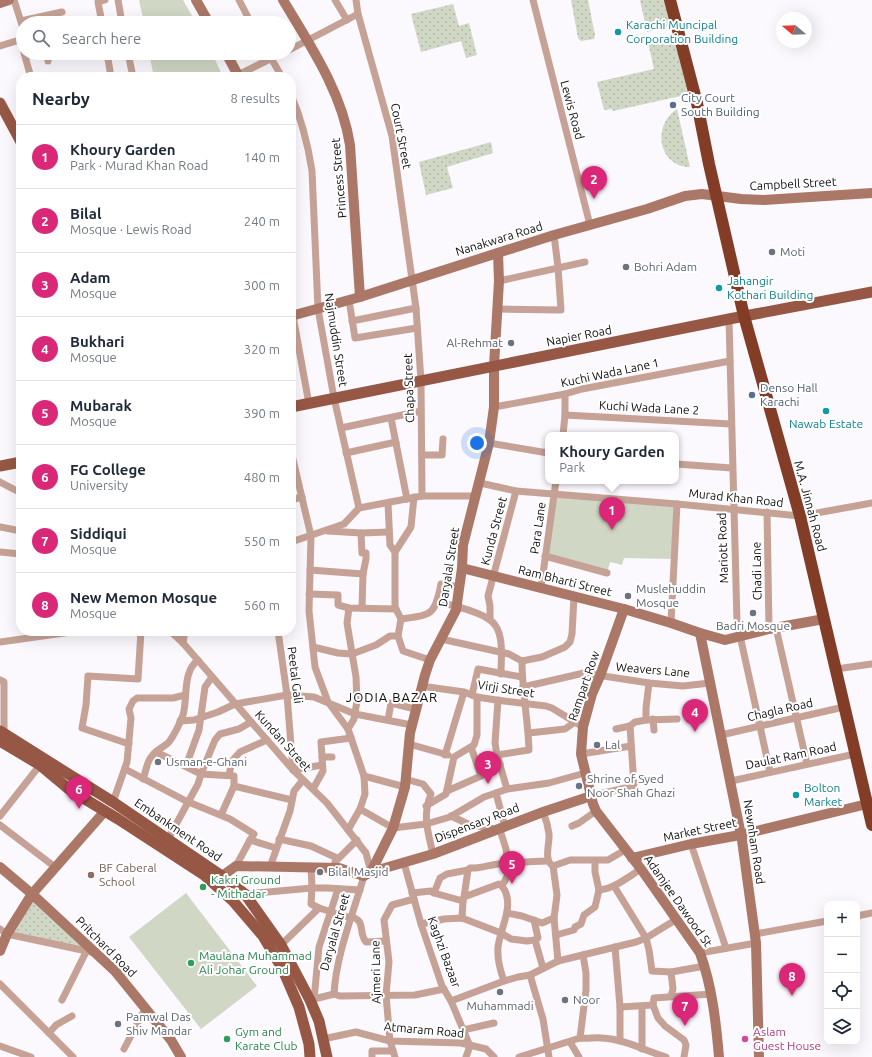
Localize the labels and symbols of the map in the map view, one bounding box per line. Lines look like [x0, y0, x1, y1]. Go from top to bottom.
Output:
north arrow [776, 12, 812, 48]
place label: Karachi Muncipal Corporation Building [626, 18, 738, 45]
marker: Karachi Muncipal Corporation Building [613, 27, 623, 37]
street label: Lewis Road [558, 79, 587, 141]
place label: City Court South Building [681, 91, 760, 118]
marker: City Court South Building [668, 100, 678, 110]
street label: Court Street [389, 102, 414, 170]
street label: Princess Street [329, 137, 348, 219]
pin: 2 [581, 166, 607, 199]
street label: Campbell Street [749, 175, 837, 192]
street label: Nanakwara Road [454, 219, 544, 258]
place label: Moti [780, 245, 805, 258]
marker: Moti [767, 247, 777, 257]
place label: Bohri Adam [634, 260, 697, 273]
marker: Bohri Adam [621, 262, 631, 272]
place label: Jahangir Kothari Building [727, 274, 813, 301]
marker: Jahangir Kothari Building [714, 283, 724, 293]
street label: Najmuddin Street [323, 292, 350, 388]
street label: Napier Road [545, 323, 613, 348]
place label: Al-Rehmat [446, 336, 503, 349]
marker: Al-Rehmat [506, 338, 516, 348]
street label: Chapa Street [401, 353, 416, 423]
street label: Kuchi Wada Lane 1 [559, 356, 660, 389]
place label: Denso Hall Karachi [760, 381, 818, 408]
marker: Denso Hall Karachi [747, 390, 757, 400]
street label: Kuchi Wada Lane 2 [599, 398, 700, 417]
marker: Nawab Estate [821, 406, 831, 416]
place label: Nawab Estate [789, 417, 863, 430]
your location [467, 433, 487, 453]
street label: M.A. Jinnah Road [792, 459, 829, 553]
street label: Murad Khan Road [688, 486, 784, 509]
street label: Kunda Street [478, 495, 509, 567]
pin: 1 [599, 497, 625, 530]
street label: Para Lane [527, 501, 548, 555]
street label: Mariott Road [715, 512, 730, 584]
street label: Daryalal Street [436, 526, 461, 608]
street label: Chadi Lane [749, 541, 764, 601]
street label: Ram Bharti Street [517, 563, 613, 598]
place label: Muslehuddin Mosque [636, 582, 706, 609]
marker: Muslehuddin Mosque [623, 591, 633, 601]
marker: Badri Mosque [748, 608, 758, 618]
place label: Badri Mosque [716, 619, 790, 632]
street label: Peetal Gali [286, 646, 305, 704]
street label: Rampart Row [566, 649, 602, 722]
street label: Weavers Lane [615, 660, 691, 679]
street label: Virji Street [477, 678, 536, 699]
district label: JODIA BAZAR [346, 690, 438, 704]
street label: Chagla Road [746, 696, 814, 723]
pin: 4 [682, 699, 708, 732]
street label: Kundan Street [253, 708, 314, 774]
place label: Lal [605, 738, 620, 751]
marker: Lal [592, 740, 602, 750]
street label: Daulat Ram Road [744, 740, 838, 772]
pin: 3 [475, 751, 501, 784]
place label: Usman-e-Ghani [166, 755, 247, 768]
marker: Usman-e-Ghani [153, 757, 163, 767]
place label: Shrine of Syed Noor Shah Ghazi [587, 772, 675, 799]
pin: 6 [66, 776, 92, 809]
marker: Shrine of Syed Noor Shah Ghazi [574, 781, 584, 791]
place label: Bolton Market [804, 781, 843, 808]
marker: Bolton Market [791, 790, 801, 800]
street label: Embankment Road [132, 796, 224, 864]
street label: Newnham Road [741, 799, 768, 885]
street label: Dispensary Road [433, 800, 521, 845]
street label: Market Street [662, 815, 738, 844]
pin: 5 [499, 851, 525, 884]
street label: Adamjee Dawood St [642, 852, 715, 949]
place label: BF Caberal School [99, 861, 157, 888]
place label: Bilal Masjid [328, 865, 388, 878]
marker: Bilal Masjid [315, 867, 325, 877]
marker: BF Caberal School [86, 870, 96, 880]
place label: Kakri Ground - Mithadar [211, 873, 281, 900]
marker: Kakri Ground - Mithadar [198, 882, 208, 892]
street label: Daryalal Street [317, 891, 352, 972]
street label: Pritchard Road [74, 914, 139, 979]
street label: Kaghzi Bazaar [426, 915, 463, 990]
street label: Ajmeri Lane [368, 940, 383, 1004]
place label: Maulana Muhammad Ali Johar Ground [199, 949, 312, 976]
marker: Maulana Muhammad Ali Johar Ground [186, 958, 196, 968]
pin: 8 [779, 963, 805, 996]
marker: Muhammadi [495, 987, 505, 997]
place label: Noor [573, 993, 601, 1006]
pin: 7 [672, 993, 698, 1026]
marker: Noor [560, 995, 570, 1005]
place label: Muhammadi [466, 999, 534, 1012]
place label: Pamwal Das Shiv Mandar [126, 1010, 192, 1037]
marker: Pamwal Das Shiv Mandar [113, 1019, 123, 1029]
street label: Atmaram Road [383, 1020, 465, 1039]
place label: Gym and Karate Club [235, 1025, 298, 1052]
place label: Aslam Guest House [753, 1025, 821, 1052]
marker: Gym and Karate Club [222, 1034, 232, 1044]
marker: Aslam Guest House [740, 1034, 750, 1044]

